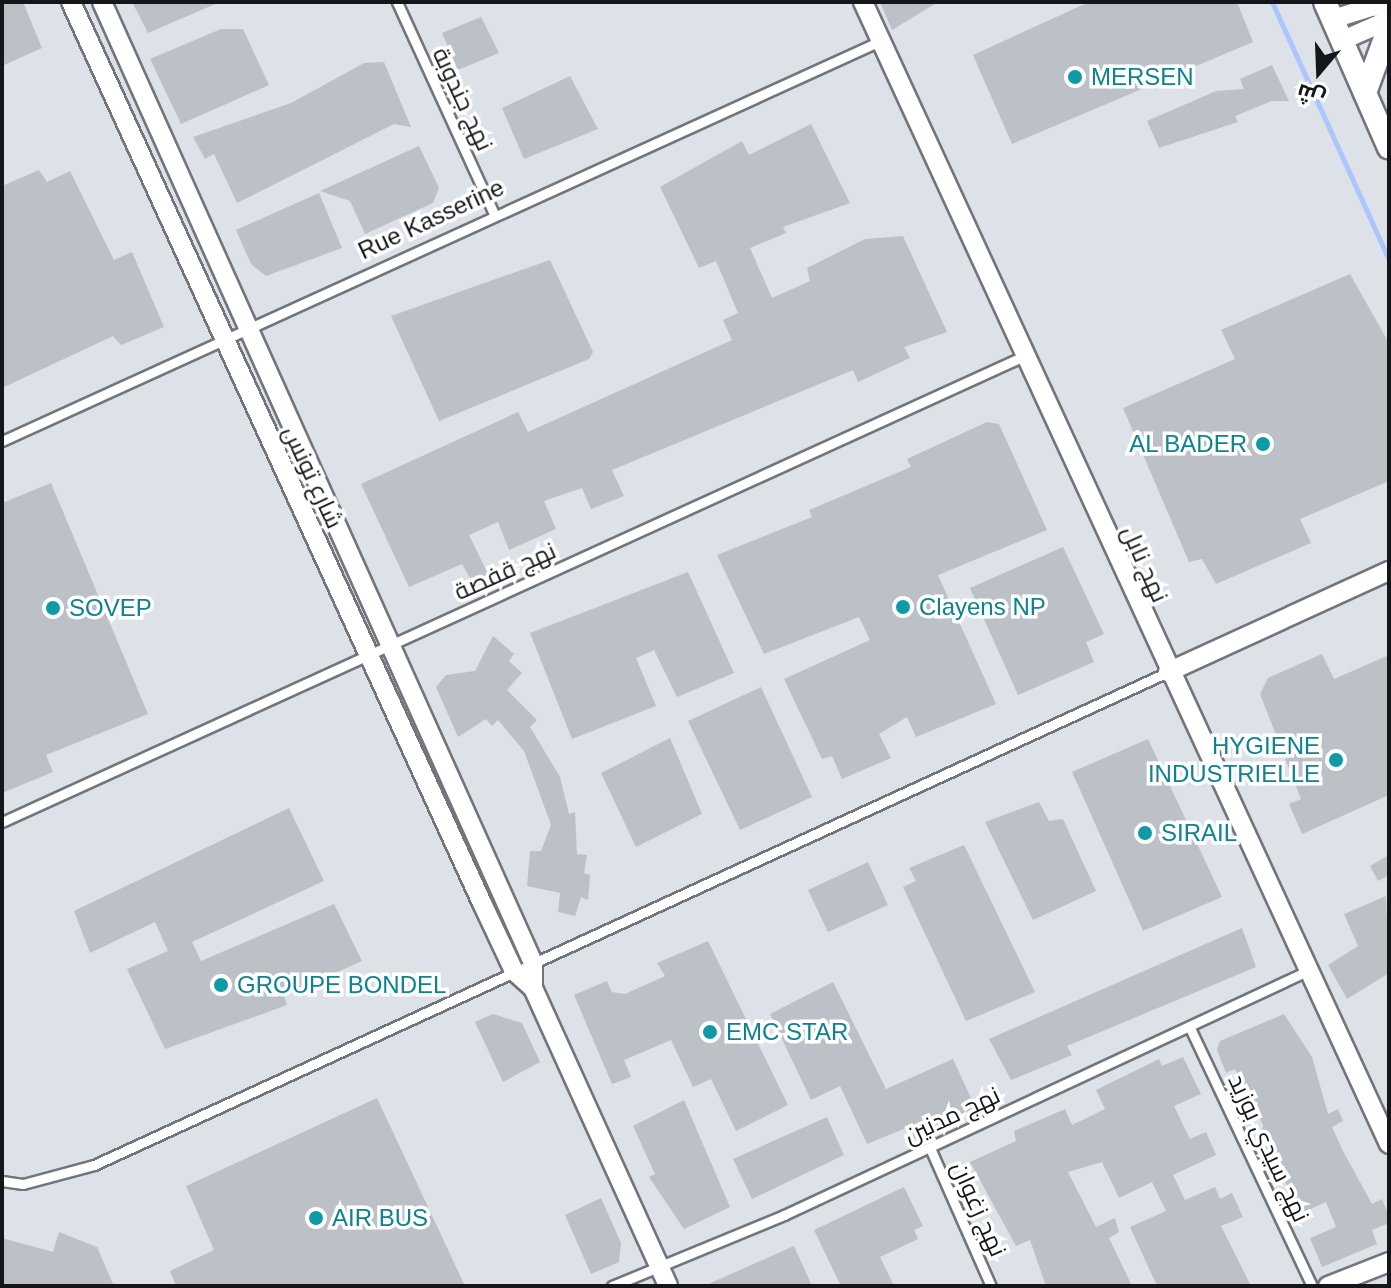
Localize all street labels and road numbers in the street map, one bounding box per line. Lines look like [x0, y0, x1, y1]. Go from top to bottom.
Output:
street label: نهج جندوبة [427, 43, 499, 155]
street label: Rue Kasserine [354, 173, 508, 265]
street label: شارع تونس [277, 421, 349, 533]
street label: نهج نابل [1115, 521, 1175, 607]
street label: نهج قفصة [450, 536, 560, 606]
street label: نهج سيدي بوزيد [1222, 1070, 1316, 1226]
street label: نهج مدنين [899, 1080, 1005, 1150]
street label: نهج زغوان [945, 1157, 1013, 1261]

